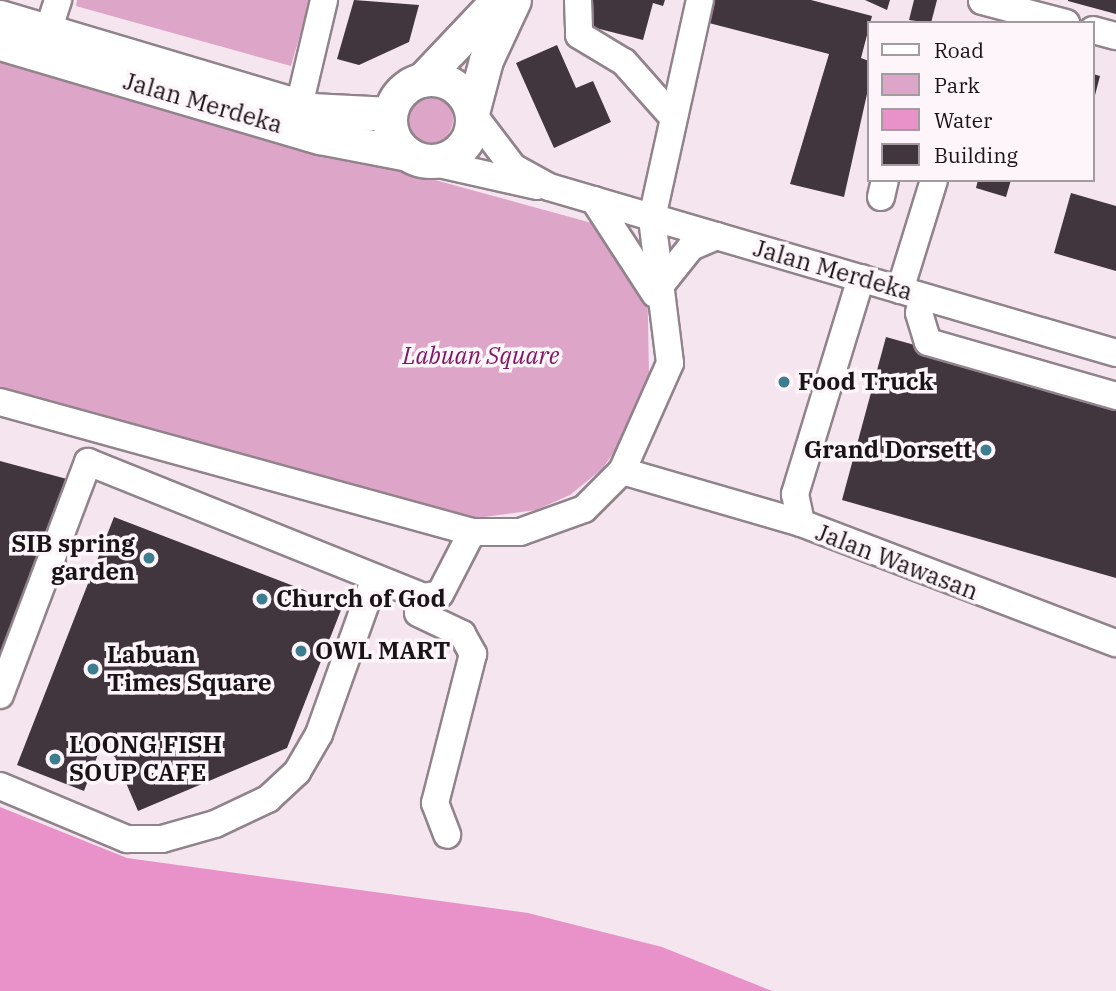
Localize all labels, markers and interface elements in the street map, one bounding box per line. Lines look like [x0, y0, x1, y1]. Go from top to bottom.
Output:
legend [867, 21, 1095, 182]
text: Road [934, 36, 984, 64]
street label: Jalan Merdeka [120, 67, 286, 139]
text: Park [934, 71, 980, 99]
text: Water [934, 106, 992, 134]
text: Building [934, 141, 1018, 169]
street label: Jalan Merdeka [750, 234, 916, 306]
park label: Labuan Square [403, 342, 559, 370]
place label: Food Truck [798, 368, 933, 396]
marker: Food Truck [776, 374, 792, 390]
place label: Grand Dorsett [804, 436, 972, 464]
marker: Grand Dorsett [978, 442, 994, 458]
street label: Jalan Wawasan [812, 518, 982, 606]
place label: SIB spring garden [11, 530, 135, 586]
marker: SIB spring garden [141, 550, 157, 566]
place label: Church of God [276, 585, 446, 613]
marker: Church of God [254, 591, 270, 607]
place label: OWL MART [315, 637, 450, 665]
place label: Labuan Times Square [107, 641, 271, 697]
marker: OWL MART [293, 643, 309, 659]
marker: Labuan Times Square [85, 661, 101, 677]
place label: LOONG FISH SOUP CAFE [69, 731, 222, 787]
marker: LOONG FISH SOUP CAFE [47, 751, 63, 767]

